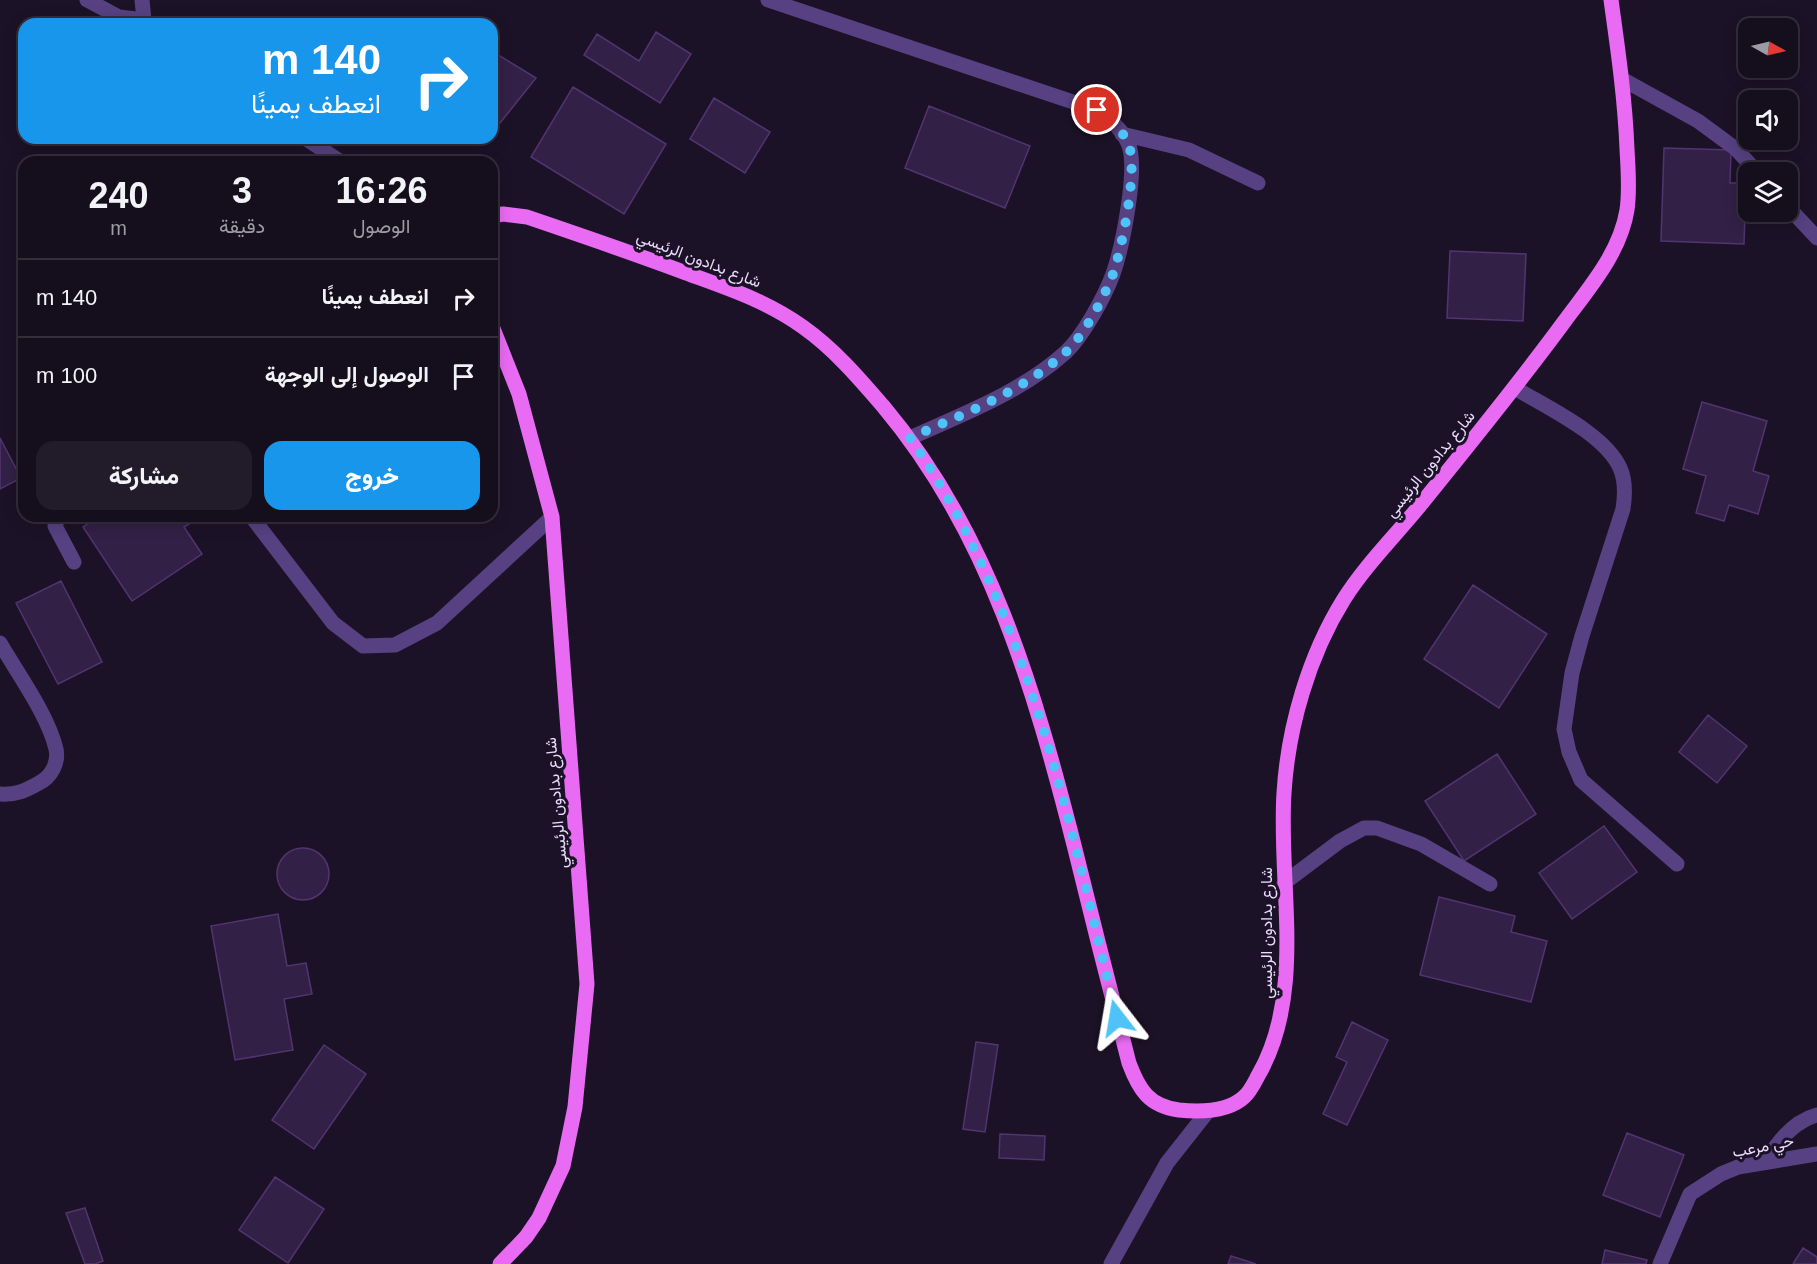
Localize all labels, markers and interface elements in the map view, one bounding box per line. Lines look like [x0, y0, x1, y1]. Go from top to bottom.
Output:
north arrow [1738, 18, 1798, 78]
map controls [1738, 18, 1798, 222]
text: 140 m [262, 36, 381, 83]
icon: right [402, 42, 480, 120]
pin [1071, 84, 1122, 135]
text: انعطف يمينًا [251, 89, 381, 119]
button: sound [1738, 90, 1798, 150]
icon: arrive [1080, 93, 1113, 126]
button: layers [1738, 162, 1798, 222]
text: 3 [232, 170, 252, 211]
text: 16:26 [336, 170, 428, 211]
text: 240 [88, 175, 149, 216]
text: دقيقة [219, 215, 265, 237]
text: الوصول [353, 215, 410, 237]
text: m [110, 217, 127, 239]
street label: شارع بدادون الرئيسي [633, 227, 763, 295]
icon: right [447, 282, 480, 315]
text: انعطف يمينًا [321, 284, 429, 309]
text: 140 m [36, 285, 97, 310]
icon: arrive [447, 360, 480, 393]
text: الوصول إلى الوجهة [265, 362, 429, 387]
text: 100 m [36, 363, 97, 388]
street label: شارع بدادون الرئيسي [1382, 408, 1482, 524]
button: مشاركة [36, 441, 252, 510]
button: خروج [264, 441, 480, 510]
street label: شارع بدادون الرئيسي [542, 736, 575, 869]
street label: شارع بدادون الرئيسي [1258, 867, 1280, 999]
position arrow [1085, 986, 1149, 1050]
street label: حي مرعب [1731, 1132, 1796, 1165]

